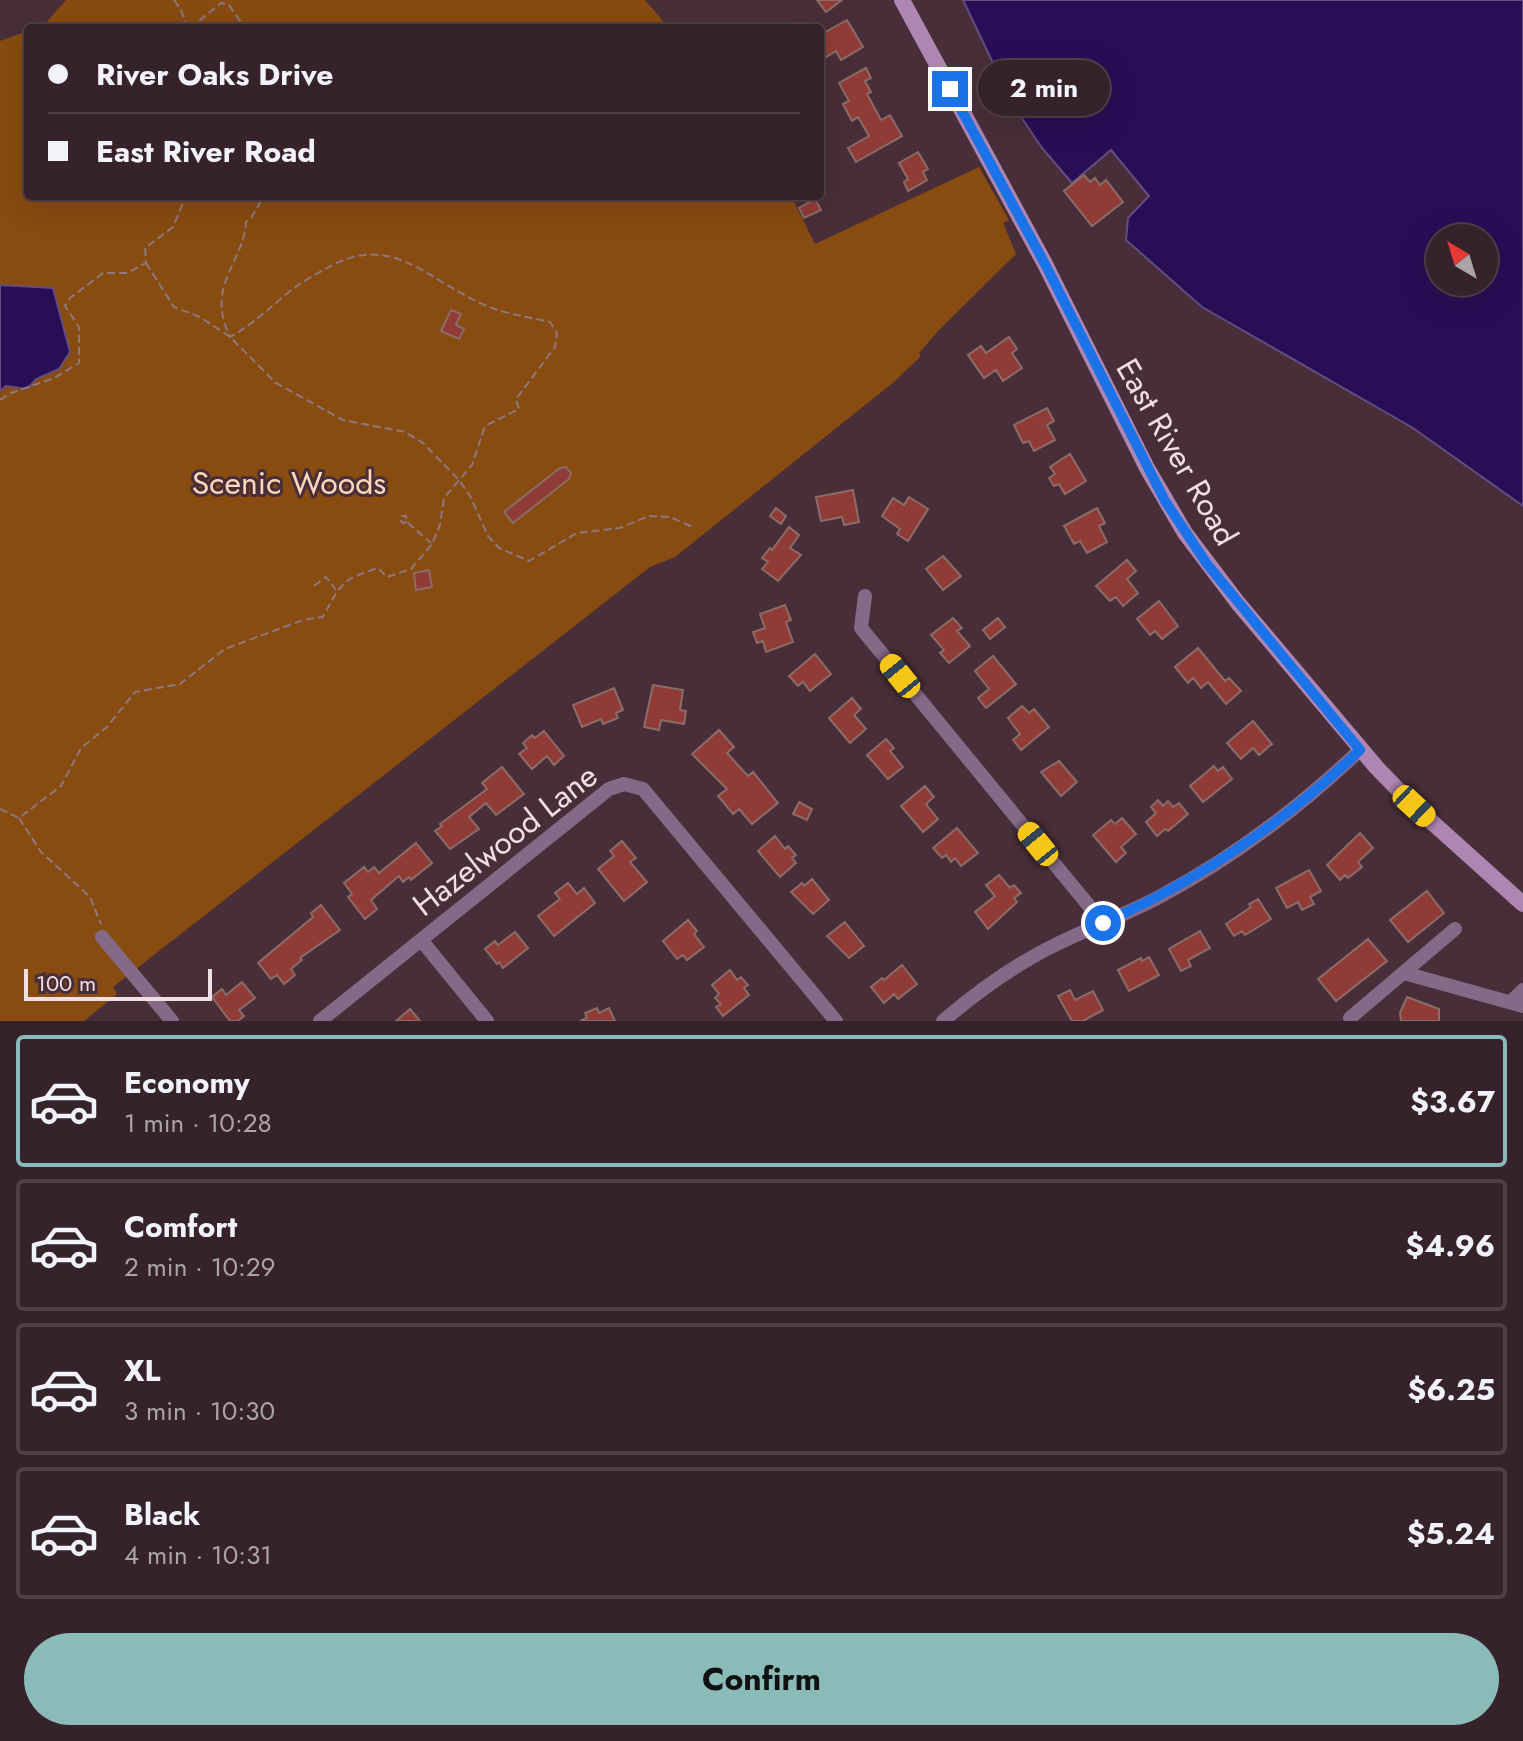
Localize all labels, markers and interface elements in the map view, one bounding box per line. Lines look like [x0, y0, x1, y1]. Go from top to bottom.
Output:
text: River Oaks Drive [96, 53, 334, 96]
callout: 2 min [978, 61, 1110, 117]
text: 2 min [1010, 69, 1078, 107]
route end [932, 71, 968, 107]
text: East River Road [96, 130, 316, 173]
north arrow [1426, 224, 1498, 296]
map controls [1426, 224, 1498, 296]
street label: East River Road [1105, 350, 1249, 554]
park label: Scenic Woods [192, 460, 386, 506]
car [876, 650, 924, 702]
street label: Hazelwood Lane [403, 753, 607, 927]
car [1388, 781, 1440, 831]
car [1014, 818, 1062, 870]
route start [1085, 905, 1121, 941]
scale bar [24, 965, 212, 1001]
text: 100 m [36, 967, 96, 999]
text: Economy [124, 1061, 250, 1104]
icon: car [28, 1065, 100, 1137]
text: $3.67 [1410, 1080, 1495, 1123]
text: 1 min · 10:28 [124, 1104, 272, 1142]
text: Comfort [124, 1205, 237, 1248]
icon: car [28, 1209, 100, 1281]
text: $4.96 [1406, 1224, 1495, 1267]
text: 2 min · 10:29 [124, 1248, 276, 1286]
text: XL [124, 1349, 160, 1392]
icon: car [28, 1353, 100, 1425]
text: $6.25 [1408, 1368, 1495, 1411]
text: 3 min · 10:30 [124, 1392, 275, 1430]
text: Black [124, 1493, 200, 1536]
icon: car [28, 1497, 100, 1569]
text: $5.24 [1407, 1512, 1495, 1555]
text: 4 min · 10:31 [124, 1536, 272, 1574]
button: Confirm [24, 1633, 1499, 1725]

